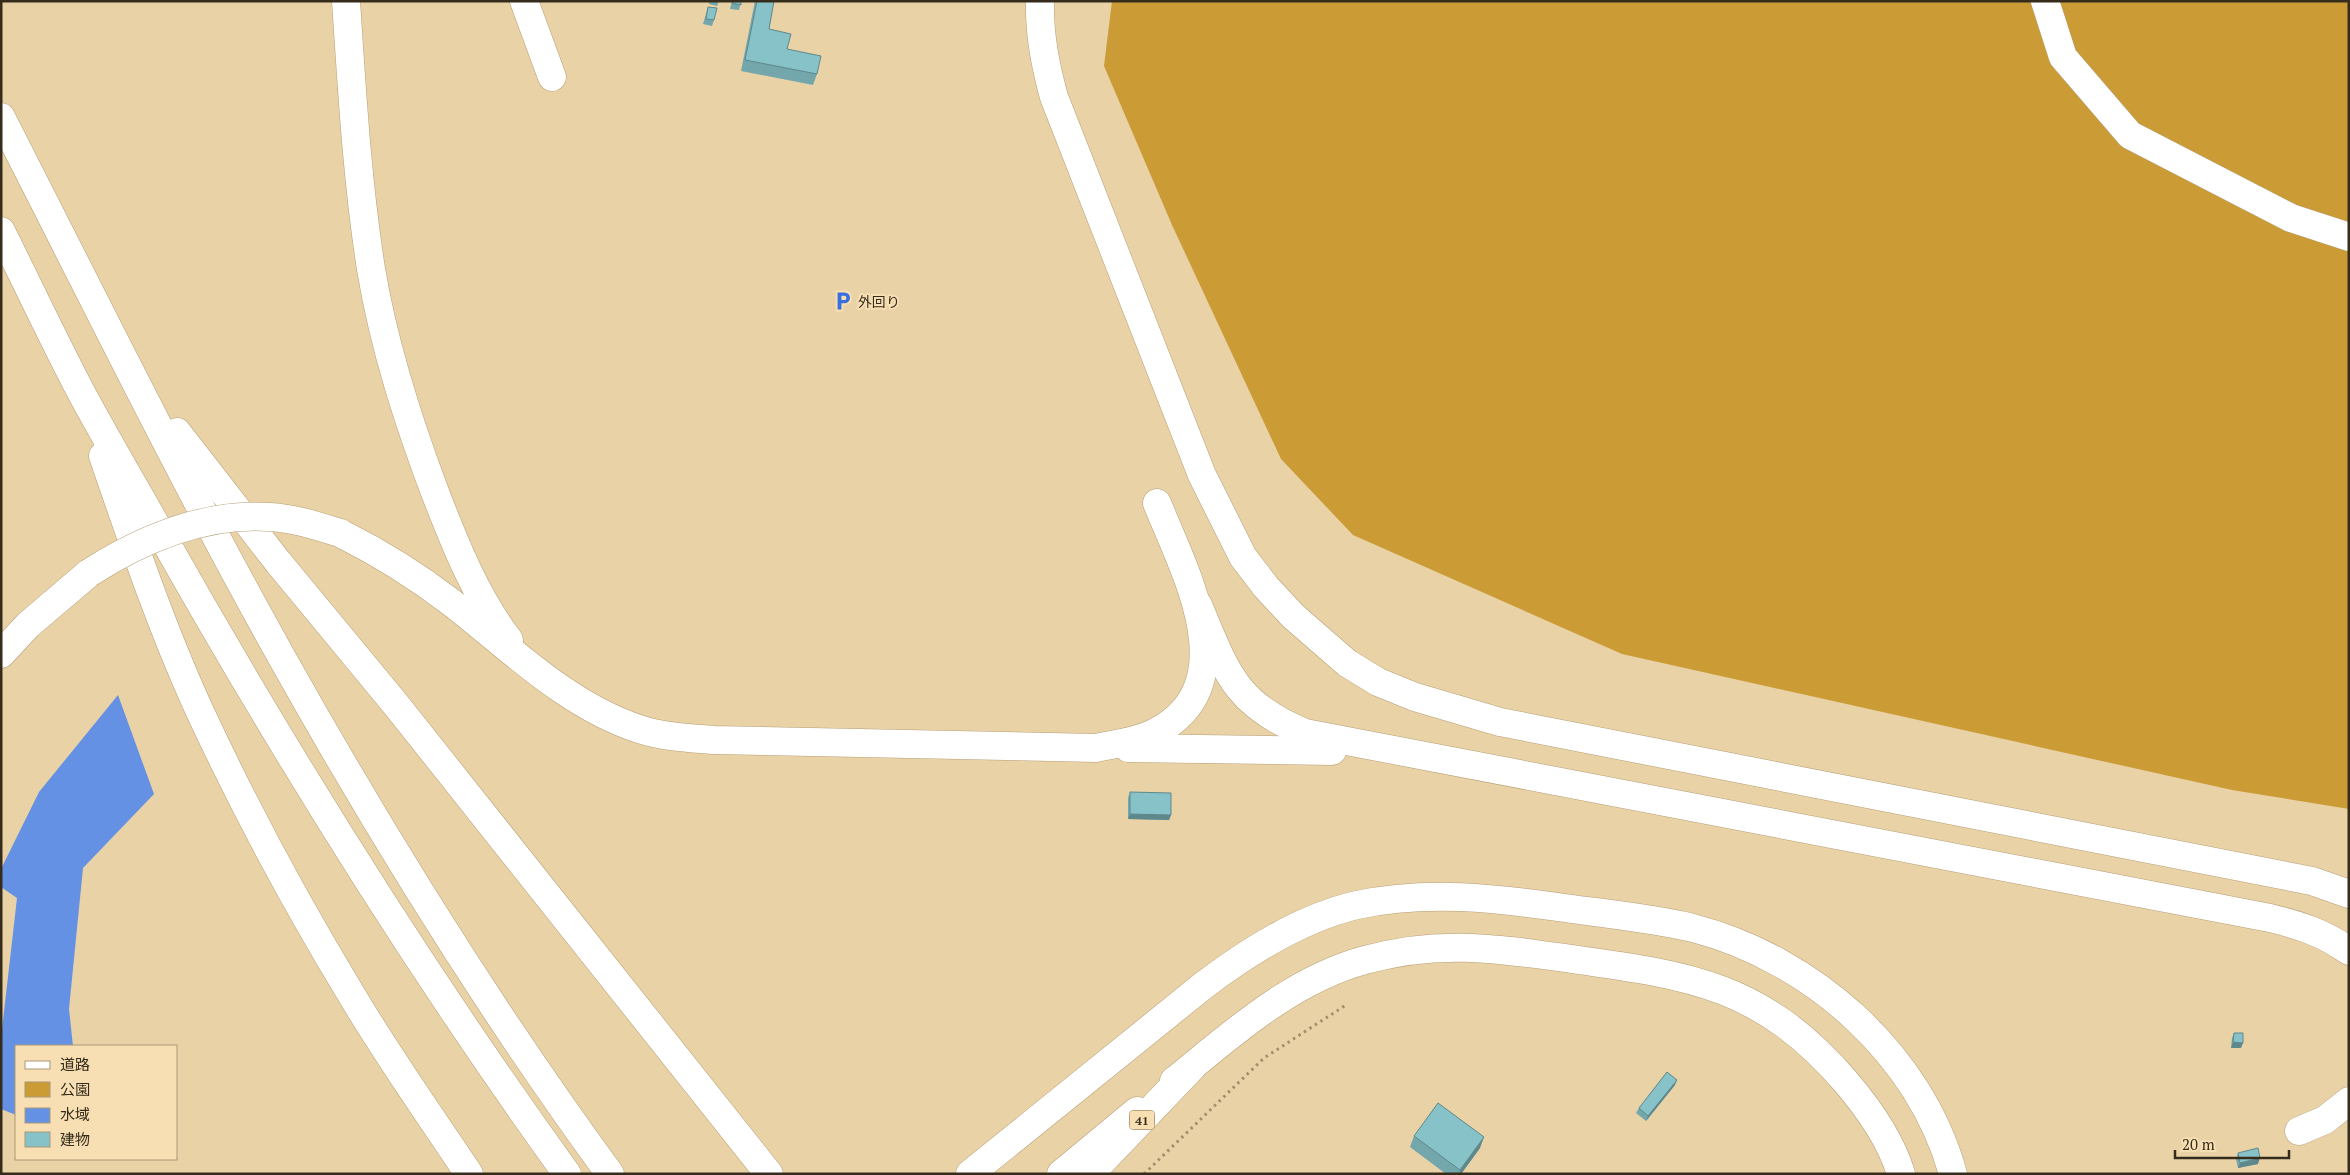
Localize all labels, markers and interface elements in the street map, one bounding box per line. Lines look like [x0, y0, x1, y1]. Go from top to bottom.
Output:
parking icon: 外回り [832, 290, 854, 312]
place label: 外回り [858, 292, 900, 311]
legend [15, 1045, 178, 1160]
text: 道路 [60, 1054, 90, 1074]
text: 公園 [60, 1079, 90, 1099]
text: 水域 [60, 1104, 90, 1124]
road number: 41 [1130, 1110, 1154, 1130]
scale bar [2175, 1128, 2289, 1160]
text: 建物 [60, 1129, 90, 1149]
text: 20 m [2182, 1134, 2215, 1154]

